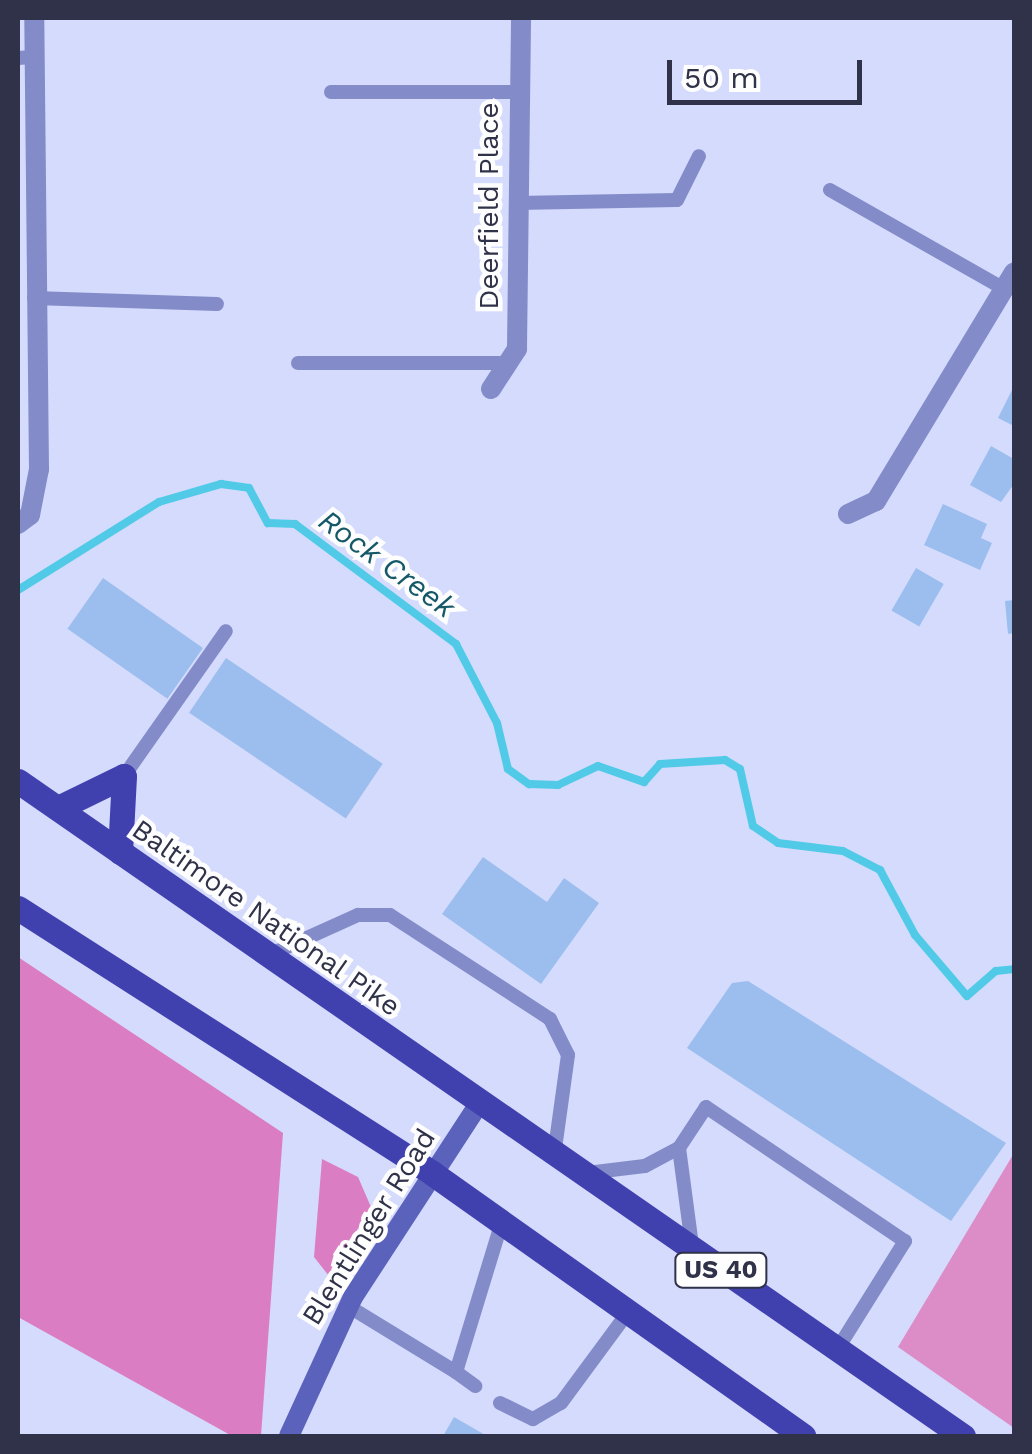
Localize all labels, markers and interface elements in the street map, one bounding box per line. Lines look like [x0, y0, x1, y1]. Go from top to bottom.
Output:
scale bar [672, 40, 867, 102]
text: 50 m [684, 60, 759, 95]
street label: Deerfield Place [472, 102, 506, 310]
water label: Rock Creek [311, 502, 463, 626]
street label: Baltimore National Pike [125, 812, 407, 1024]
street label: Blentlinger Road [295, 1122, 443, 1332]
road number: US 40 [674, 1250, 768, 1290]

